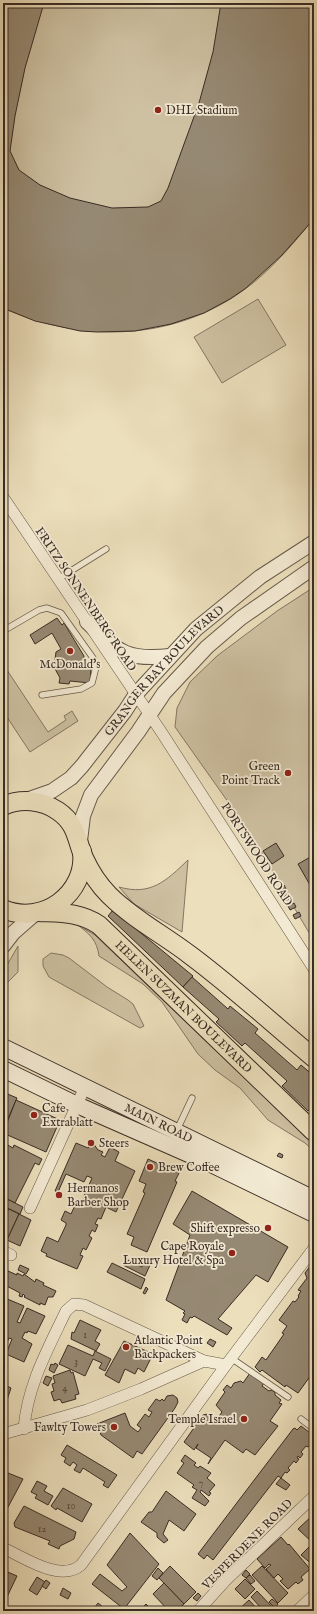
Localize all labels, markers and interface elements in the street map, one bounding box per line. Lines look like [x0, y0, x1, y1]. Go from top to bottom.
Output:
place label: DHL Stadium [166, 103, 237, 118]
marker: DHL Stadium [153, 105, 163, 115]
street label: FRITZ SONNENBERG ROAD [32, 524, 140, 674]
street label: GRANGER BAY BOULEVARD [101, 602, 227, 739]
marker: McDonald's [65, 646, 75, 656]
place label: McDonald's [39, 657, 101, 672]
place label: Green Point Track [222, 759, 281, 788]
marker: Green Point Track [283, 768, 293, 778]
street label: PORTSWOOD ROAD [218, 800, 296, 909]
street label: HELEN SUZMAN BOULEVARD [112, 938, 255, 1077]
street label: MAIN ROAD [122, 1100, 195, 1147]
place label: Cafe Extrablatt [42, 1101, 93, 1130]
marker: Cafe Extrablatt [29, 1110, 39, 1120]
place label: Steers [99, 1136, 129, 1151]
marker: Steers [86, 1138, 96, 1148]
place label: Brew Coffee [158, 1160, 220, 1175]
marker: Brew Coffee [145, 1162, 155, 1172]
place label: Hermanos Barber Shop [67, 1181, 129, 1211]
marker: Hermanos Barber Shop [54, 1190, 64, 1200]
place label: Shift expresso [191, 1221, 261, 1237]
marker: Shift expresso [263, 1223, 273, 1233]
place label: Cape Royale Luxury Hotel & Spa [123, 1239, 225, 1269]
marker: Cape Royale Luxury Hotel & Spa [227, 1248, 237, 1258]
house number: 1 [83, 1329, 87, 1342]
place label: Atlantic Point Backpackers [133, 1333, 203, 1363]
marker: Atlantic Point Backpackers [121, 1342, 131, 1352]
house number: 3 [74, 1356, 78, 1369]
house number: 4 [63, 1382, 68, 1395]
place label: Temple Israel [168, 1412, 237, 1428]
marker: Temple Israel [239, 1414, 249, 1424]
place label: Fawlty Towers [34, 1420, 106, 1435]
marker: Fawlty Towers [109, 1422, 119, 1432]
house number: 7 [199, 1477, 204, 1490]
street label: VESPERDENE ROAD [198, 1496, 296, 1594]
house number: 10 [67, 1500, 75, 1513]
house number: 12 [38, 1523, 47, 1536]

